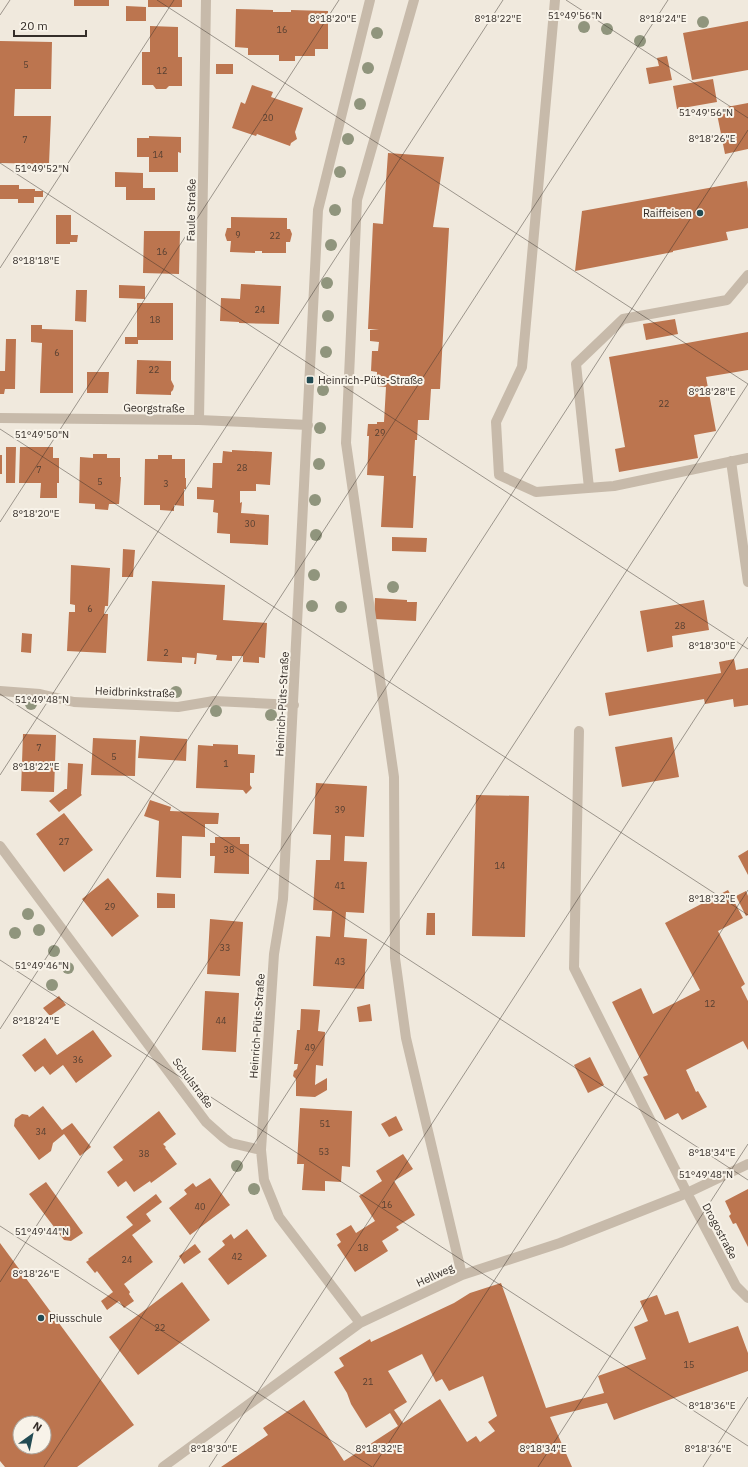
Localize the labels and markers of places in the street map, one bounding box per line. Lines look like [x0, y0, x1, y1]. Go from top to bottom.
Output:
place label: Raiffeisen [643, 206, 692, 220]
marker: Raiffeisen [695, 208, 705, 218]
place label: Heinrich-Püts-Straße [318, 373, 423, 387]
marker: Heinrich-Püts-Straße [305, 375, 315, 385]
place label: Piusschule [49, 1311, 102, 1325]
marker: Piusschule [36, 1313, 46, 1323]

